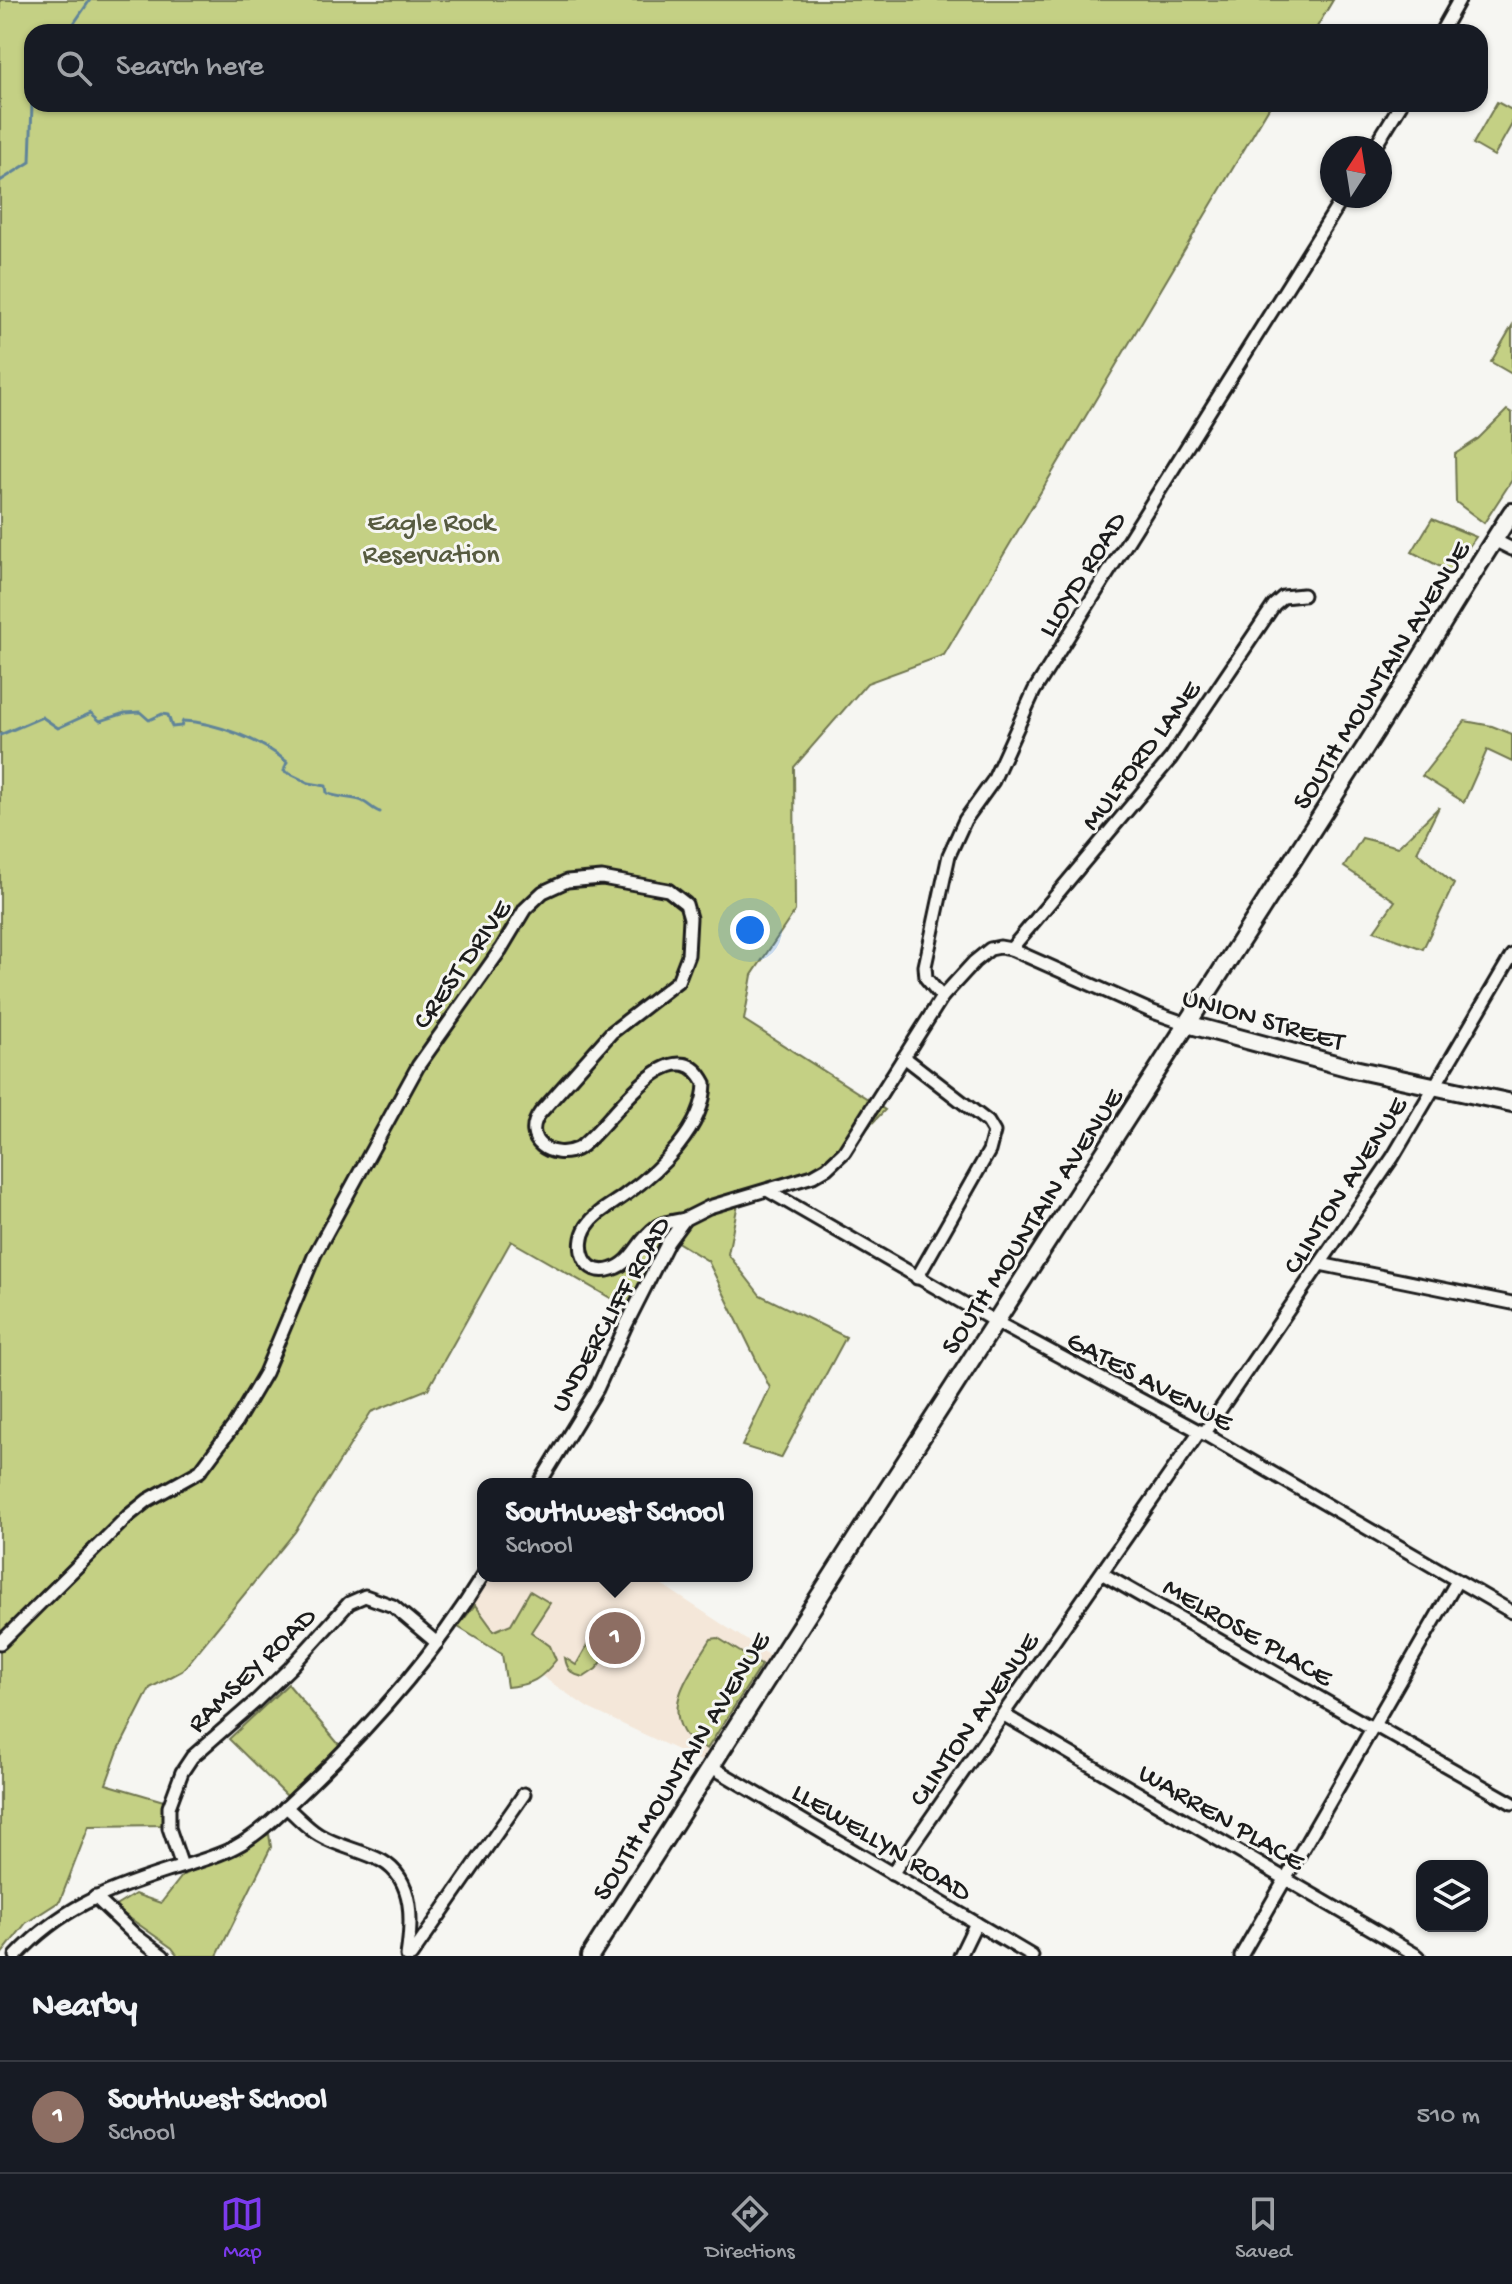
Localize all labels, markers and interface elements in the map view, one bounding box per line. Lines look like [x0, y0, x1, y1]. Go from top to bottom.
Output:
search box [24, 24, 1488, 112]
icon: search [52, 46, 96, 90]
text: Search here [116, 51, 264, 86]
north arrow [1320, 136, 1392, 208]
street label: LLOYD ROAD [1032, 506, 1136, 644]
park label: Eagle Rock Reservation [362, 508, 500, 573]
street label: SOUTH MOUNTAIN AVENUE [1287, 535, 1480, 817]
street label: MULFORD LANE [1076, 674, 1211, 838]
street label: CREST DRIVE [407, 893, 521, 1037]
your location [730, 910, 770, 950]
street label: UNION STREET [1178, 982, 1349, 1061]
street label: SOUTH MOUNTAIN AVENUE [935, 1082, 1133, 1362]
street label: CLINTON AVENUE [1277, 1090, 1417, 1281]
street label: UNDERCLIFF ROAD [545, 1211, 680, 1419]
street label: GATES AVENUE [1060, 1325, 1239, 1441]
popup [477, 1478, 753, 1582]
text: Southwest School [505, 1497, 725, 1532]
text: School [505, 1532, 573, 1563]
street label: MELROSE PLACE [1156, 1572, 1339, 1697]
street label: RAMSEY ROAD [182, 1601, 325, 1741]
pin: 1 [589, 1608, 641, 1668]
street label: SOUTH MOUNTAIN AVENUE [587, 1626, 780, 1908]
street label: CLINTON AVENUE [904, 1626, 1049, 1814]
street label: WARREN PLACE [1132, 1758, 1311, 1881]
street label: LLEWELLYN ROAD [785, 1777, 977, 1911]
map controls [1416, 1860, 1488, 1932]
button: layers [1416, 1860, 1488, 1932]
text: Nearby [32, 1988, 137, 2028]
text: Southwest School [108, 2084, 327, 2119]
text: 1 [53, 2102, 63, 2133]
text: 510 m [1416, 2102, 1480, 2133]
text: School [108, 2119, 176, 2150]
tab: Map [220, 2192, 264, 2266]
tab: Directions [705, 2192, 795, 2266]
tab: Saved [1235, 2192, 1292, 2266]

